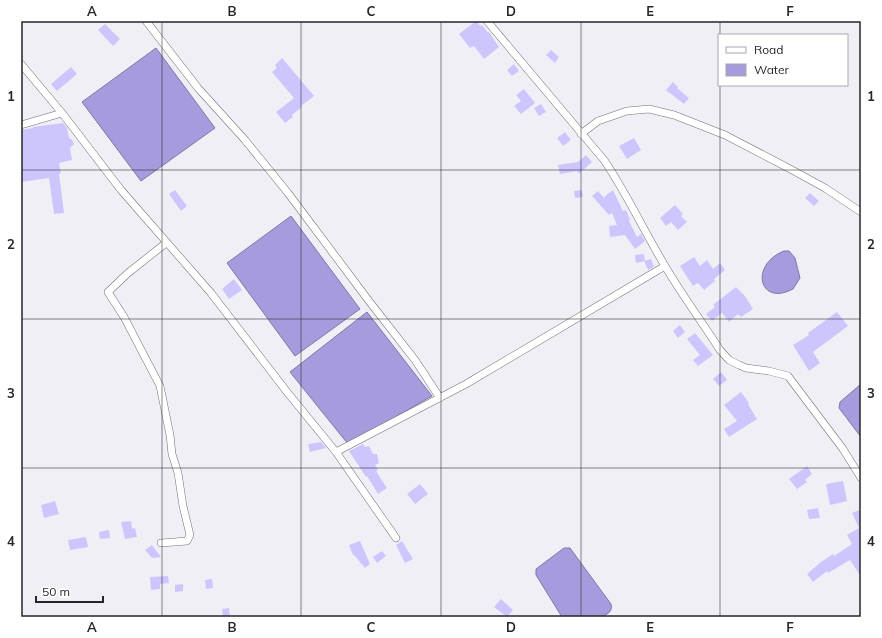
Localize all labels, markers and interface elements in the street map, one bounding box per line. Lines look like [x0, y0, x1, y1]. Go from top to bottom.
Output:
text: A [87, 3, 97, 19]
text: B [228, 3, 237, 19]
text: C [367, 3, 376, 19]
text: D [506, 3, 516, 19]
text: E [646, 3, 654, 19]
text: F [786, 3, 794, 19]
legend [718, 34, 848, 86]
text: Road [754, 42, 783, 57]
text: Water [754, 62, 790, 77]
text: 1 [7, 88, 15, 104]
text: 1 [867, 88, 875, 104]
text: 2 [7, 236, 15, 252]
text: 2 [867, 236, 875, 252]
text: 3 [7, 385, 15, 401]
text: 3 [867, 385, 875, 401]
text: 4 [7, 533, 15, 549]
text: 4 [867, 533, 875, 549]
scale bar [36, 578, 103, 604]
text: 50 m [42, 584, 70, 599]
text: A [87, 619, 97, 635]
text: B [228, 619, 237, 635]
text: C [367, 619, 376, 635]
text: D [506, 619, 516, 635]
text: E [646, 619, 654, 635]
text: F [786, 619, 794, 635]

